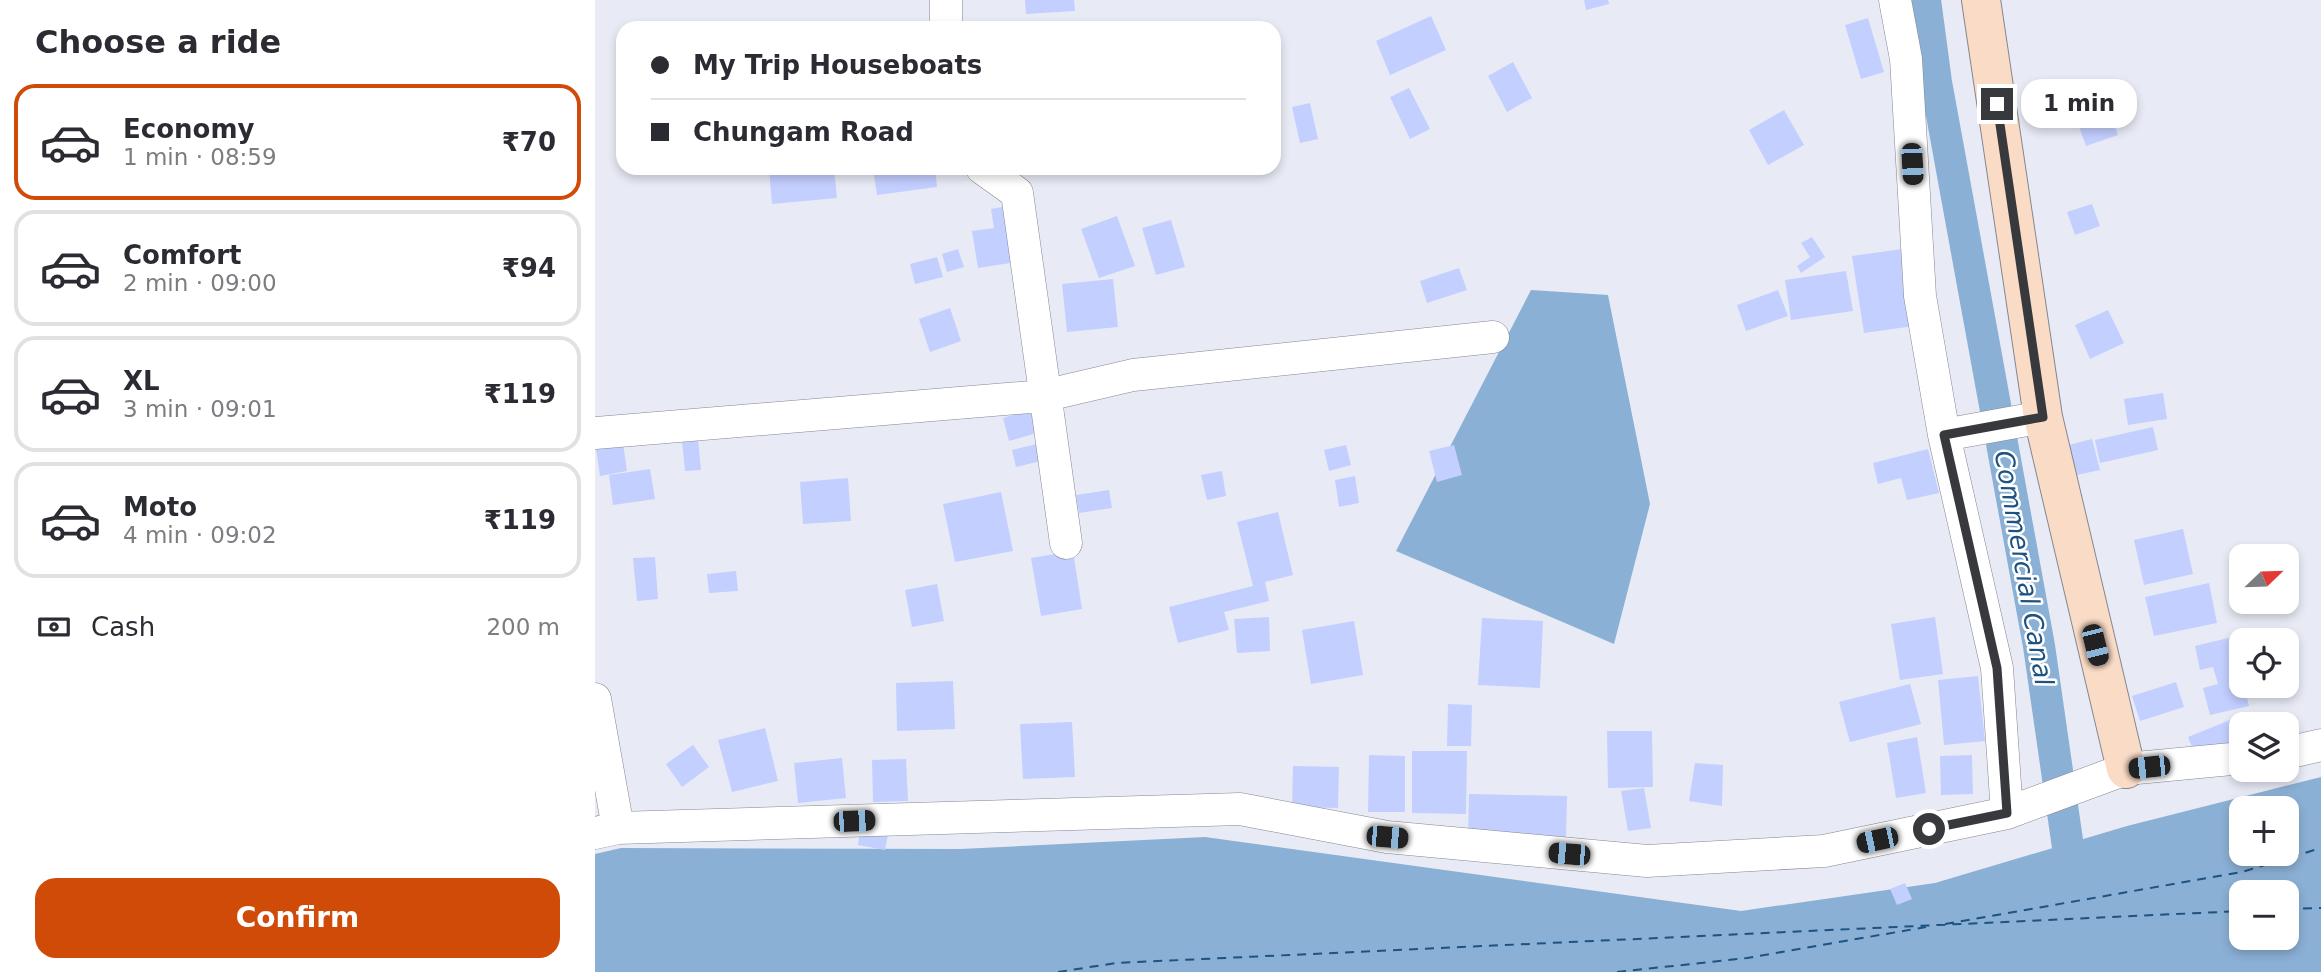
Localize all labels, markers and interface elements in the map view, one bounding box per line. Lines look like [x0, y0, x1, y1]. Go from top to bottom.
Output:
text: Choose a ride [35, 23, 281, 61]
text: My Trip Houseboats [693, 50, 982, 80]
callout: 1 min [2021, 80, 2137, 128]
route end [1981, 88, 2013, 120]
text: 1 min [2043, 90, 2115, 116]
icon: car [39, 111, 102, 174]
text: Economy [123, 114, 254, 144]
text: Chungam Road [693, 117, 914, 147]
text: ₹70 [502, 127, 556, 157]
car [1901, 142, 1924, 186]
text: 1 min · 08:59 [123, 144, 277, 170]
icon: car [39, 237, 102, 300]
text: Comfort [123, 240, 241, 270]
text: ₹94 [502, 253, 556, 283]
text: 2 min · 09:00 [123, 270, 277, 296]
icon: car [39, 363, 102, 426]
text: XL [123, 366, 160, 396]
text: ₹119 [484, 379, 556, 409]
text: 3 min · 09:01 [123, 396, 277, 422]
water label: Commercial Canal [1989, 448, 2060, 689]
icon: car [39, 489, 102, 552]
text: Moto [123, 492, 197, 522]
text: ₹119 [484, 505, 556, 535]
text: 4 min · 09:02 [123, 522, 277, 548]
north arrow [2229, 544, 2299, 614]
map controls [2229, 544, 2299, 950]
icon: cash [35, 608, 73, 646]
text: Cash [91, 612, 155, 642]
text: 200 m [486, 614, 560, 640]
car [2080, 622, 2111, 668]
button: locate [2229, 628, 2299, 698]
button: layers [2229, 712, 2299, 782]
car [2128, 754, 2171, 780]
button: + [2229, 796, 2299, 866]
car [833, 810, 876, 832]
route start [1913, 813, 1945, 845]
car [1366, 825, 1409, 849]
car [1855, 825, 1900, 855]
car [1548, 842, 1591, 866]
button: Confirm [35, 878, 560, 958]
button: − [2229, 880, 2299, 950]

